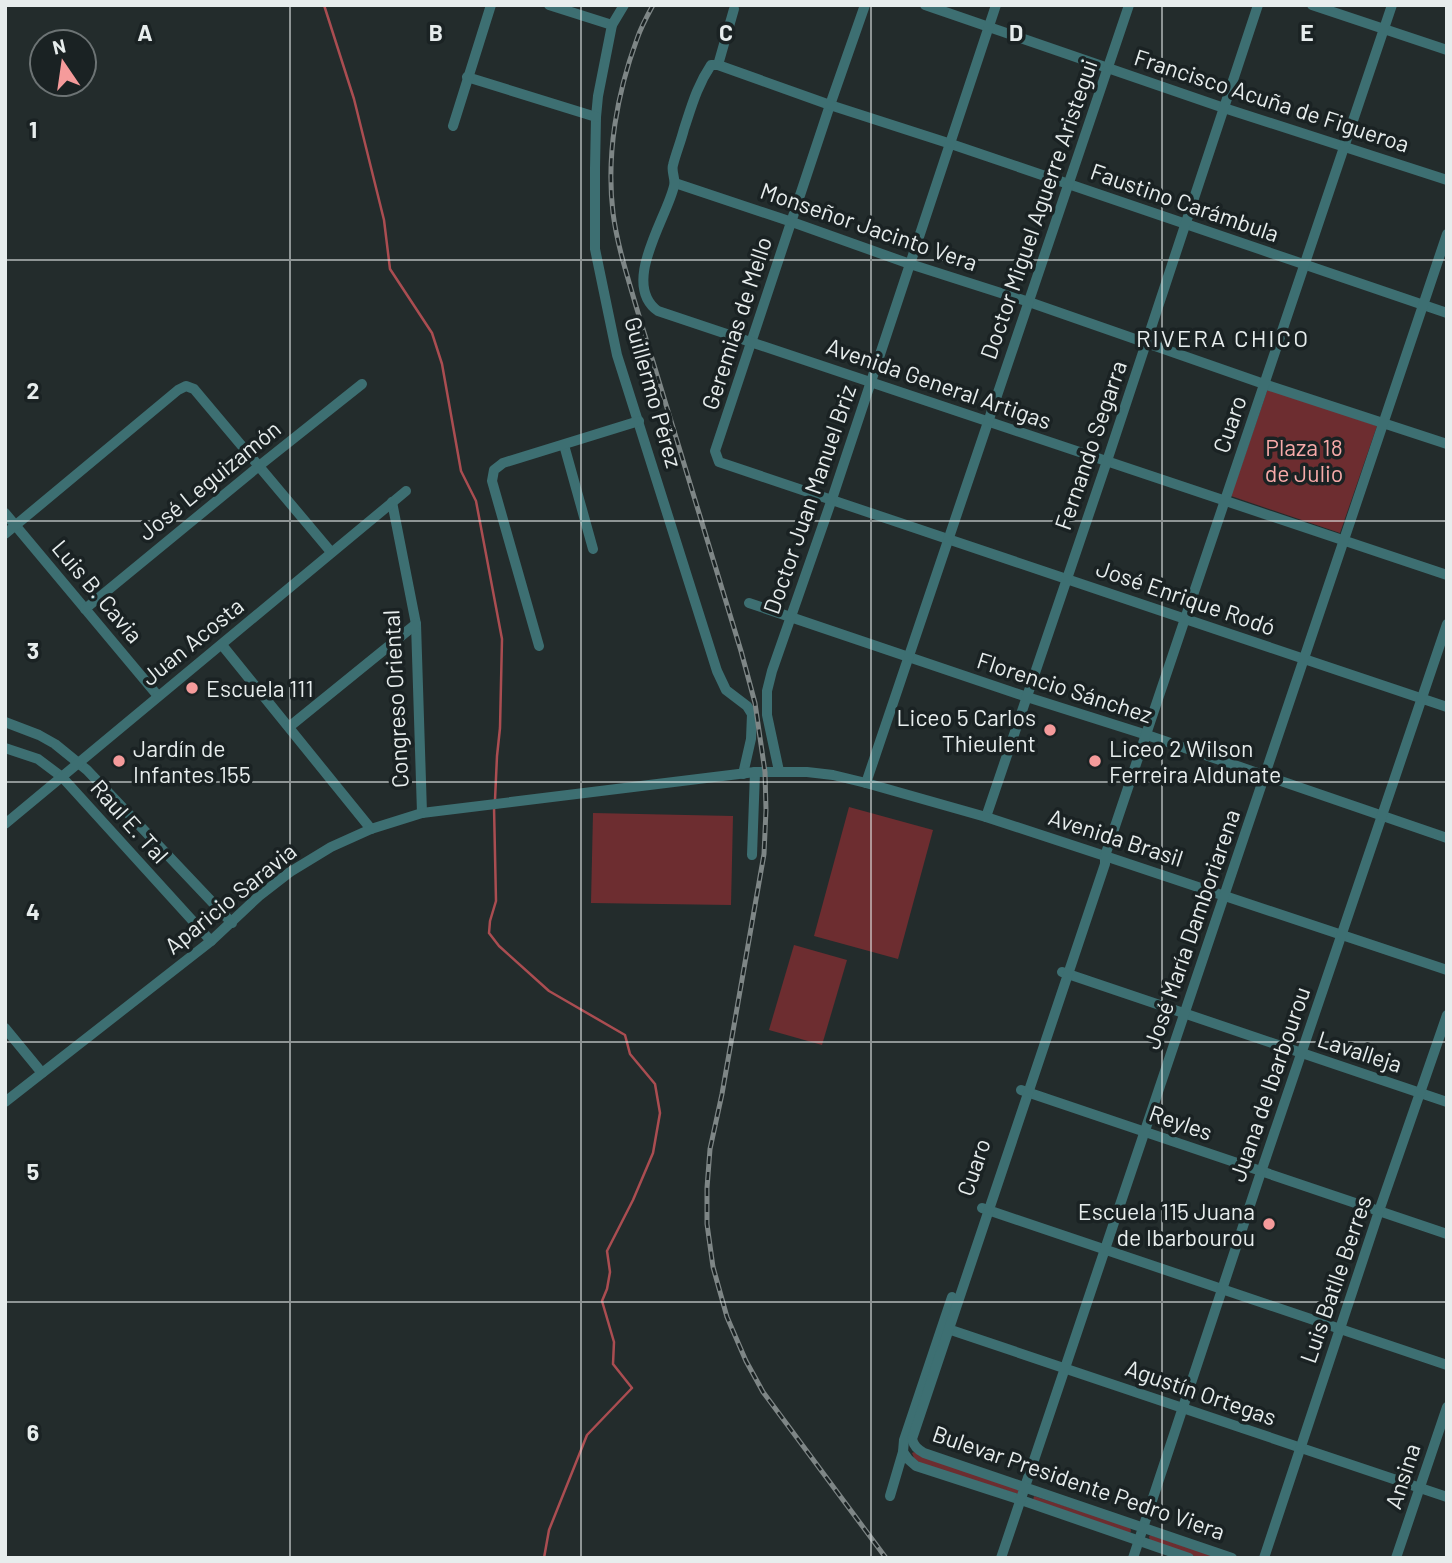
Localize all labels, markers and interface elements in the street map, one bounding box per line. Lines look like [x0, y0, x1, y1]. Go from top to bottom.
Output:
text: A [137, 18, 153, 46]
text: B [429, 18, 443, 46]
text: C [719, 18, 733, 46]
text: D [1009, 18, 1023, 46]
text: E [1300, 18, 1314, 46]
north arrow [28, 28, 98, 98]
text: N [50, 33, 68, 59]
street label: Francisco Acuña de Figueroa [1131, 42, 1413, 158]
street label: Doctor Miguel Aguerre Aristegui [973, 55, 1103, 363]
text: 1 [29, 115, 37, 143]
street label: Faustino Carámbula [1087, 157, 1283, 247]
street label: Monseñor Jacinto Vera [757, 176, 981, 276]
street label: Geremias de Mello [695, 233, 777, 413]
street label: Guillermo Pérez [619, 313, 689, 471]
district label: RIVERA CHICO [1136, 323, 1310, 352]
street label: Avenida General Artigas [823, 331, 1055, 435]
street label: Fernando Segarra [1048, 357, 1132, 533]
text: 2 [27, 376, 39, 404]
street label: Doctor Juan Manuel Briz [757, 381, 861, 617]
street label: Cuaro [1206, 392, 1252, 456]
street label: José Leguizamón [132, 414, 286, 546]
park label: Plaza 18 de Julio [1265, 433, 1343, 487]
street label: Luis B. Cavia [47, 534, 149, 648]
street label: José Enrique Rodó [1093, 553, 1279, 641]
street label: Juan Acosta [135, 591, 249, 691]
street label: Congreso Oriental [376, 609, 414, 789]
text: 3 [27, 636, 39, 664]
street label: Florencio Sánchez [974, 645, 1156, 729]
place label: Escuela 111 [206, 674, 313, 702]
marker: Escuela 111 [184, 680, 200, 696]
place label: Liceo 5 Carlos Thieulent [897, 703, 1036, 757]
marker: Liceo 5 Carlos Thieulent [1042, 722, 1058, 738]
place label: Jardín de Infantes 155 [133, 734, 251, 788]
place label: Liceo 2 Wilson Ferreira Aldunate [1109, 734, 1281, 788]
marker: Jardín de Infantes 155 [111, 753, 127, 769]
marker: Liceo 2 Wilson Ferreira Aldunate [1087, 753, 1103, 769]
street label: Raul E. Tal [85, 773, 175, 869]
street label: Avenida Brasil [1045, 802, 1187, 872]
street label: José María Damboriarena [1137, 805, 1245, 1053]
street label: Aparicio Saravia [159, 836, 301, 960]
text: 4 [26, 897, 40, 925]
street label: Juana de Ibarbourou [1222, 983, 1316, 1185]
street label: Lavalleja [1314, 1024, 1406, 1078]
street label: Reyles [1146, 1098, 1216, 1146]
street label: Cuaro [950, 1135, 996, 1199]
text: 5 [27, 1157, 39, 1185]
street label: Luis Batlle Berres [1293, 1192, 1377, 1366]
place label: Escuela 115 Juana de Ibarbourou [1078, 1197, 1255, 1251]
marker: Escuela 115 Juana de Ibarbourou [1261, 1216, 1277, 1232]
street label: Agustín Ortegas [1122, 1353, 1280, 1431]
text: 6 [27, 1418, 39, 1446]
street label: Bulevar Presidente Pedro Viera [929, 1419, 1229, 1545]
street label: Ansina [1378, 1440, 1426, 1512]

